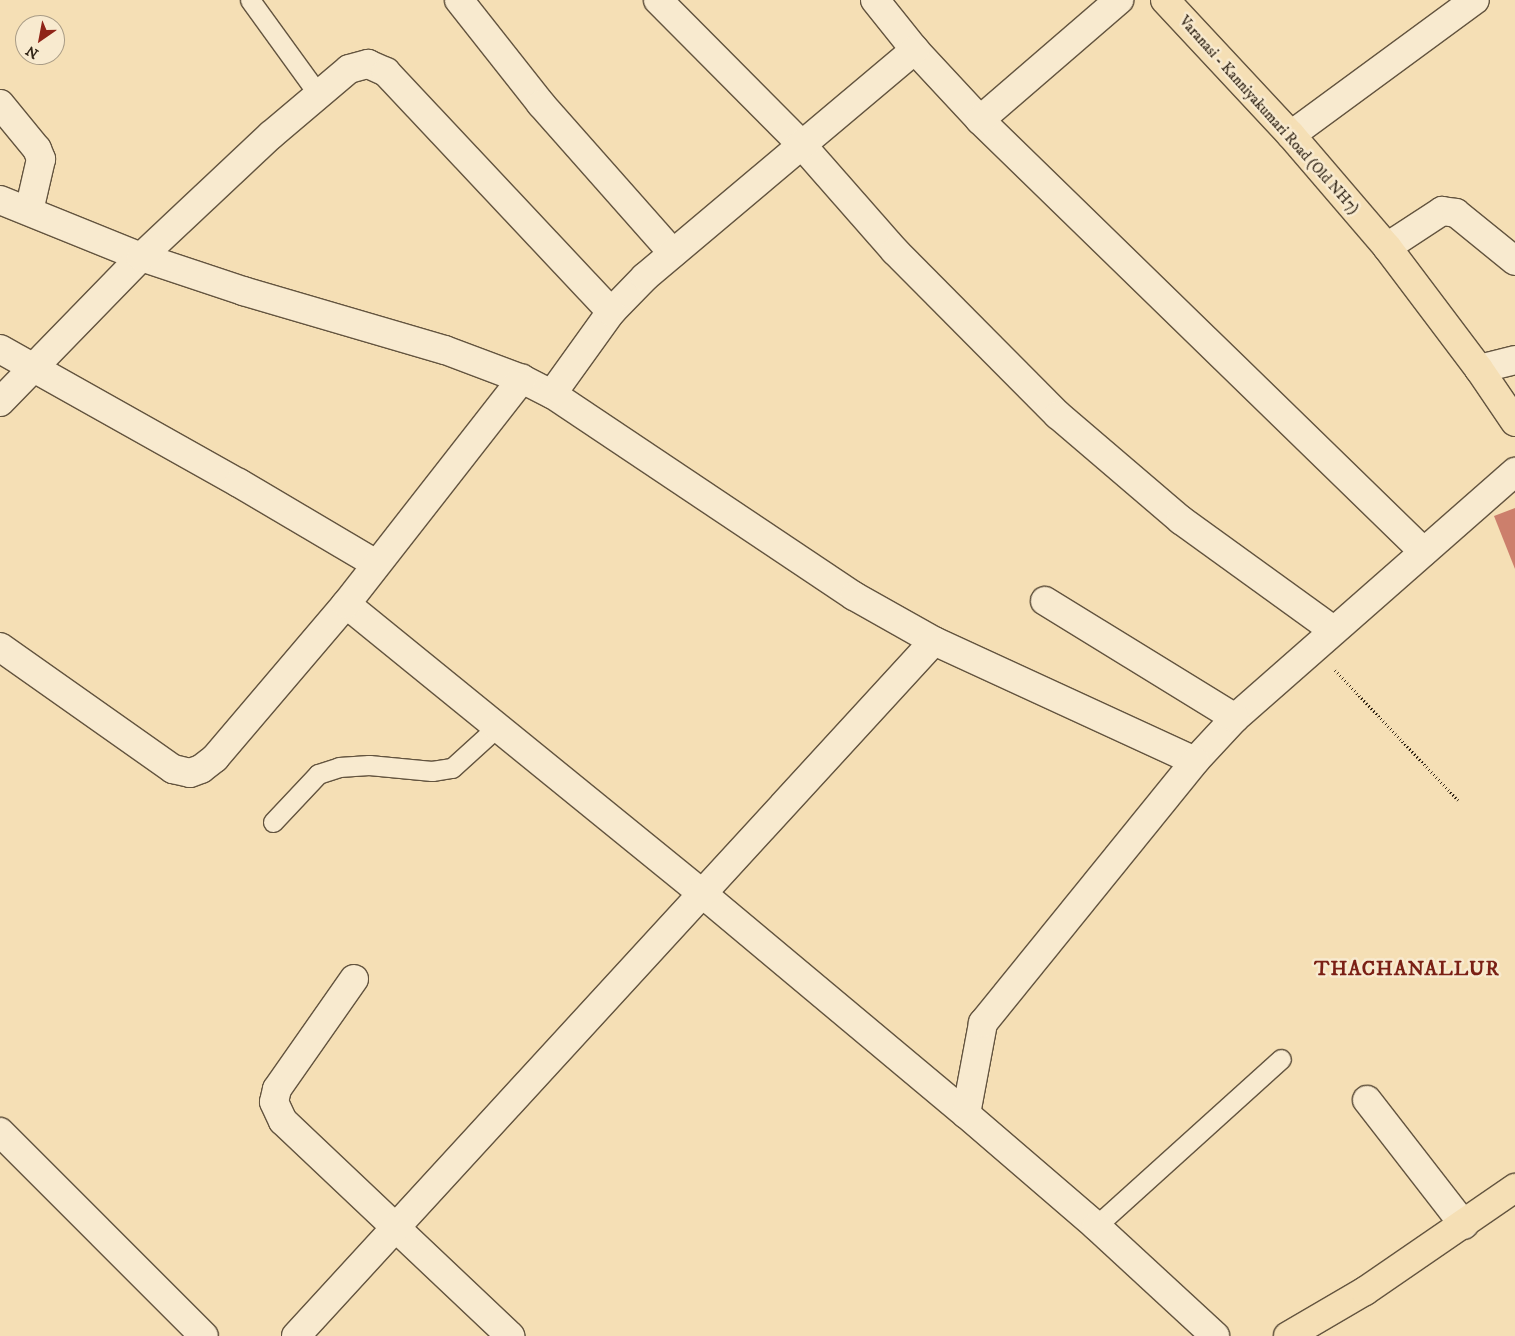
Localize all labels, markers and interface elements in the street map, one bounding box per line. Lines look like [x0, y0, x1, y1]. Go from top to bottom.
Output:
street label: Varanasi - Kanniyakumari Road (Old NH7) [1175, 12, 1363, 218]
north arrow [15, 15, 65, 65]
text: N [23, 41, 42, 62]
district label: THACHANALLUR [1313, 957, 1501, 981]

